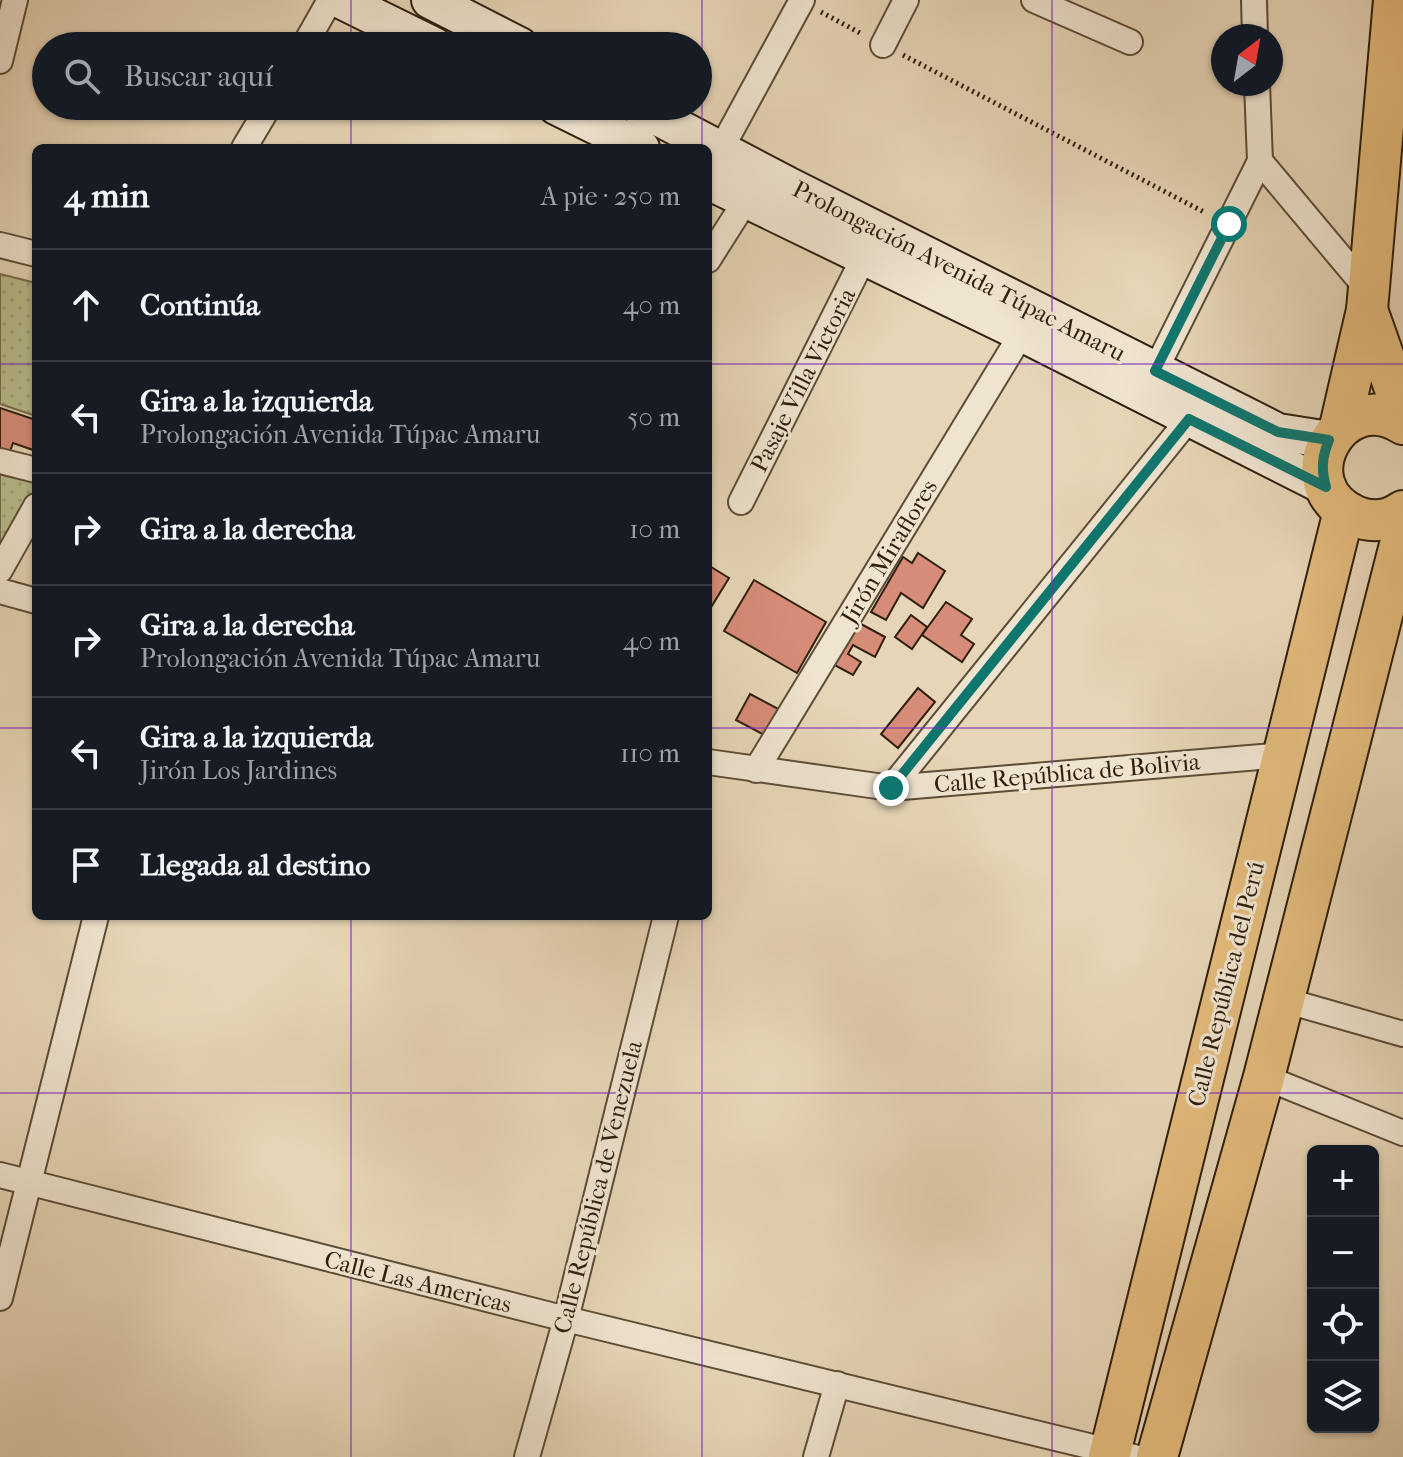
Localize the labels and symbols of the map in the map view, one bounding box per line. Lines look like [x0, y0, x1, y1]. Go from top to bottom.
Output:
north arrow [1211, 24, 1283, 96]
street label: Prolongación Avenida Túpac Amaru [788, 175, 1130, 368]
route start [1211, 206, 1247, 242]
street label: Pasaje Villa Victoria [745, 283, 862, 477]
street label: Jirón Miraflores [834, 474, 943, 631]
street label: Calle República de Bolivia [933, 747, 1202, 799]
route end [873, 770, 909, 806]
street label: Calle República del Perú [1182, 858, 1270, 1110]
street label: Calle República de Venezuela [548, 1037, 648, 1336]
street label: Calle Las Americas [321, 1245, 515, 1319]

